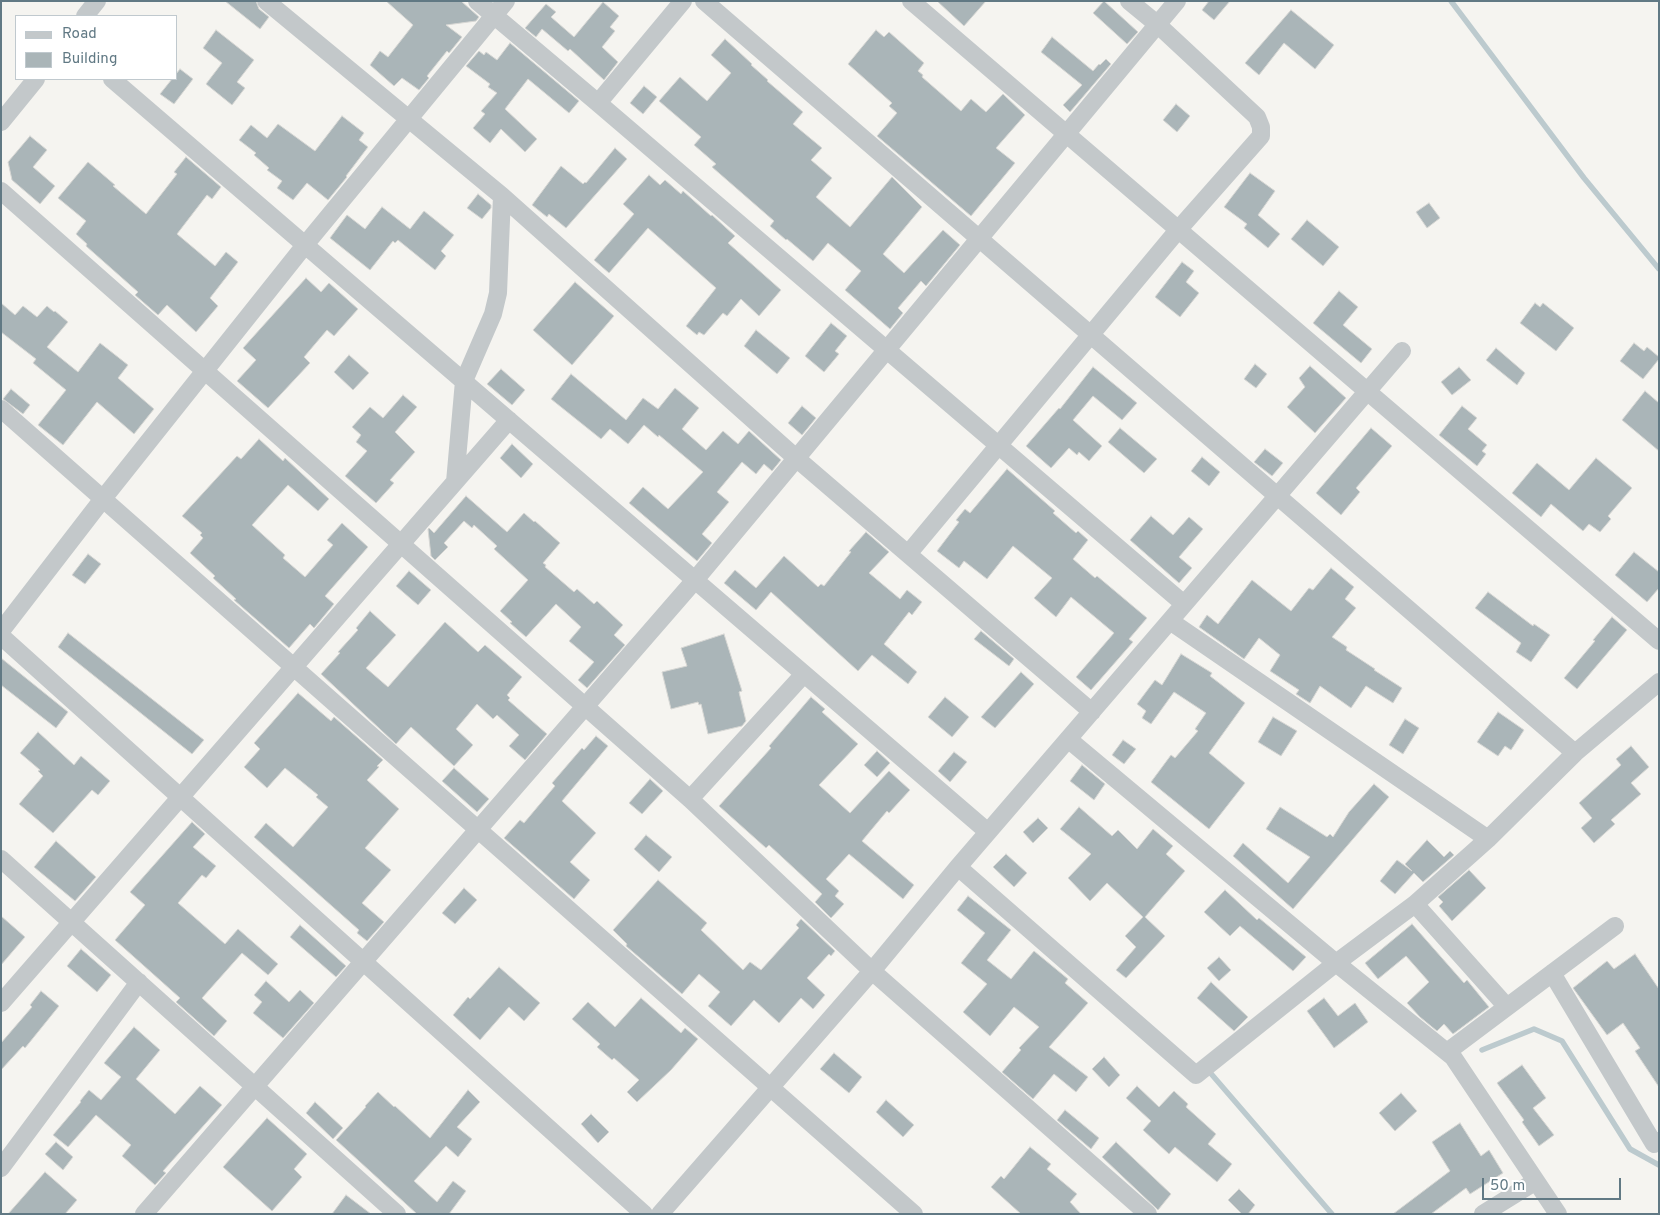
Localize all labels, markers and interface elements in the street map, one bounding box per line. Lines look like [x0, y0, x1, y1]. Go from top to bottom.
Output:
legend [15, 15, 178, 80]
text: Road [62, 25, 97, 44]
text: Building [62, 50, 117, 69]
scale bar [1485, 1168, 1624, 1200]
text: 50 m [1490, 1177, 1525, 1196]

